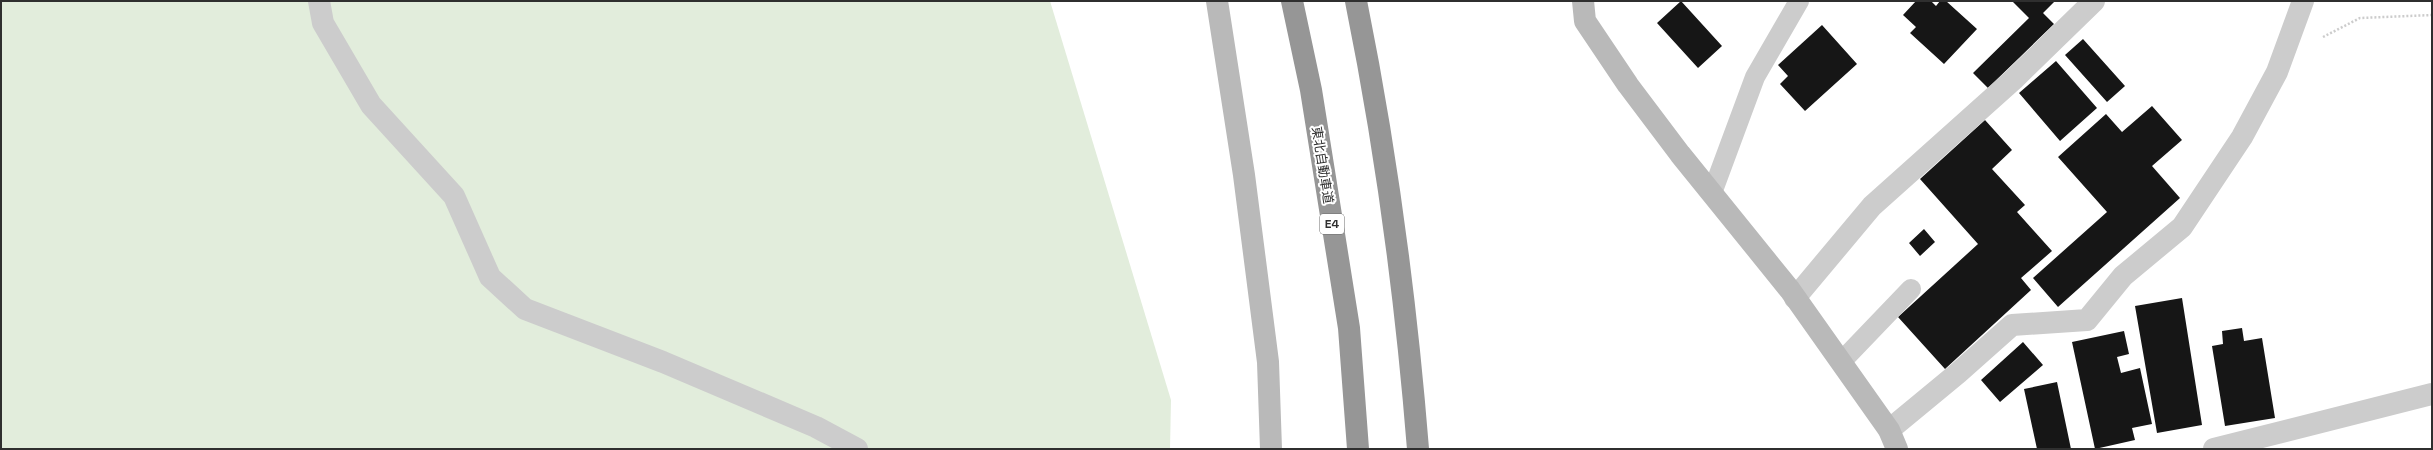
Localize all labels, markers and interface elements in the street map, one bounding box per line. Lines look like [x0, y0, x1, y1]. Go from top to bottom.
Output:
street label: 東北自動車道 [1308, 125, 1337, 205]
road number: E4 [1320, 214, 1344, 234]

